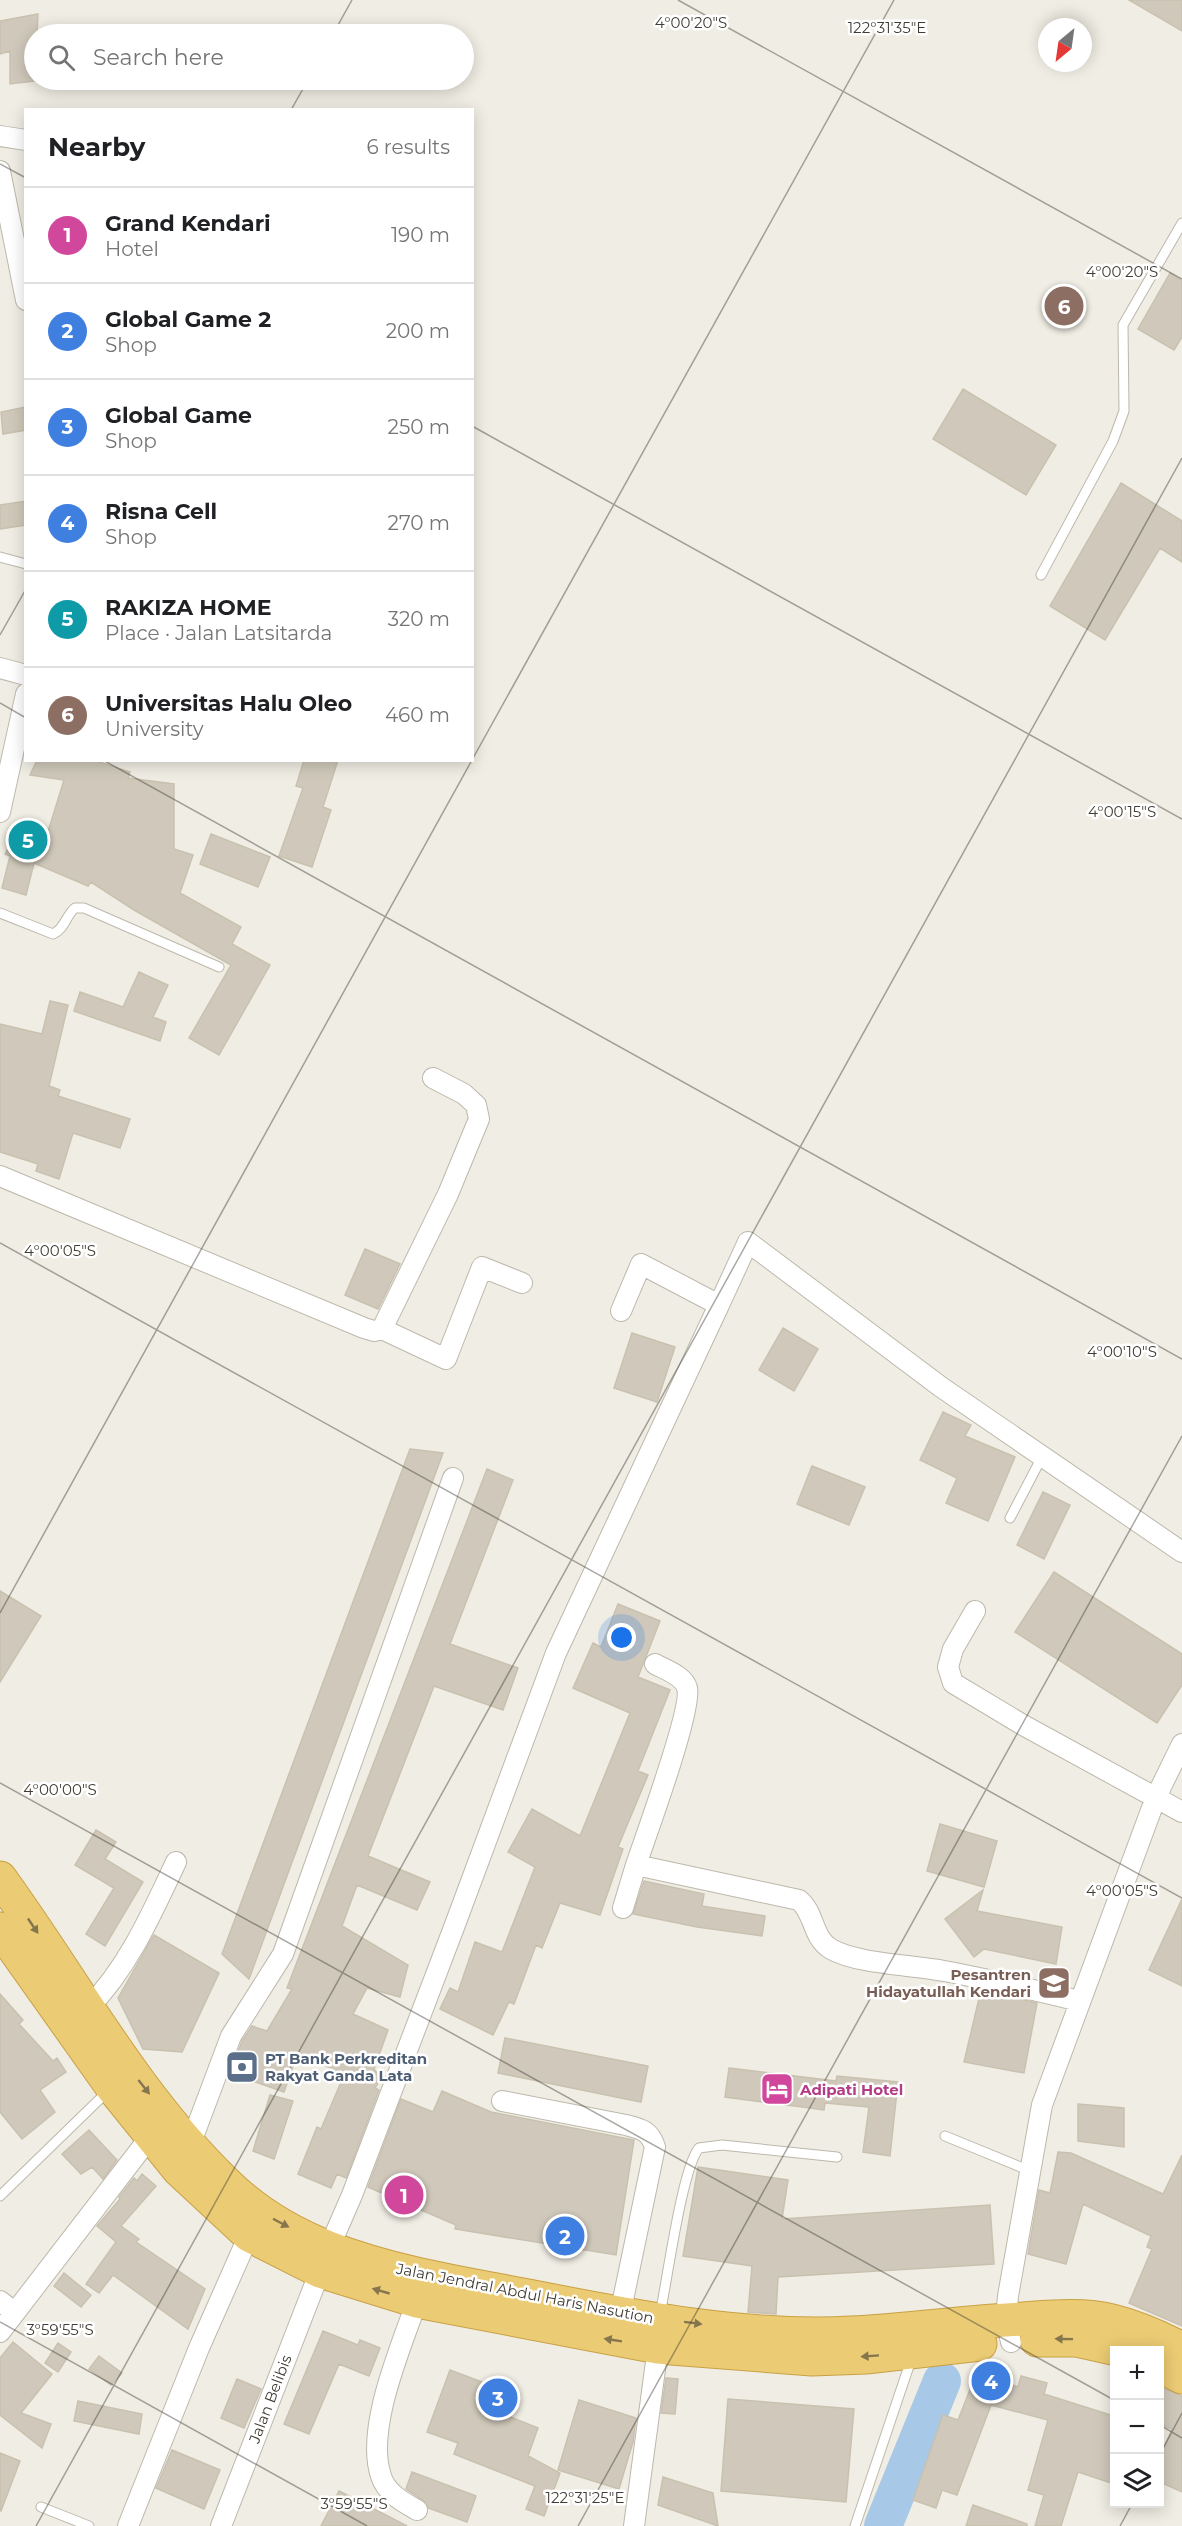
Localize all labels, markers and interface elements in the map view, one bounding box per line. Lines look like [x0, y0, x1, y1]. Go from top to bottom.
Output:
text: 4°00'20"S [655, 13, 727, 32]
text: 122°31'35"E [848, 18, 926, 37]
north arrow [1038, 18, 1092, 72]
search box [24, 24, 474, 90]
icon: search [45, 41, 78, 74]
text: Search here [93, 44, 224, 71]
text: Nearby [48, 131, 145, 163]
text: 6 results [366, 135, 450, 159]
text: Grand Kendari [105, 210, 271, 237]
text: 1 [64, 223, 71, 247]
text: 190 m [391, 223, 450, 247]
text: Hotel [105, 237, 159, 261]
text: 4°00'20"S [1086, 262, 1158, 281]
pin: 6 [1044, 284, 1084, 328]
text: Global Game 2 [105, 306, 271, 333]
text: 2 [62, 319, 73, 343]
text: 200 m [386, 319, 450, 343]
text: Shop [105, 333, 157, 357]
text: Global Game [105, 402, 252, 429]
text: 3 [62, 415, 73, 439]
text: 250 m [388, 415, 450, 439]
text: Shop [105, 429, 157, 453]
text: Risna Cell [105, 498, 217, 525]
text: 4 [61, 511, 74, 535]
text: 270 m [388, 511, 450, 535]
text: Shop [105, 525, 157, 549]
text: RAKIZA HOME [105, 594, 271, 621]
text: 5 [62, 607, 73, 631]
text: 320 m [388, 607, 450, 631]
text: Place · Jalan Latsitarda [105, 621, 332, 645]
text: Universitas Halu Oleo [105, 690, 352, 717]
text: 6 [61, 703, 74, 727]
text: 460 m [385, 703, 450, 727]
text: University [105, 717, 204, 741]
text: 4°00'15"S [1088, 802, 1156, 821]
pin: 5 [9, 818, 48, 862]
text: 4°00'05"S [24, 1241, 96, 1260]
text: 4°00'10"S [1087, 1342, 1157, 1361]
your location [607, 1623, 636, 1652]
text: 4°00'00"S [23, 1780, 97, 1799]
text: 4°00'05"S [1086, 1881, 1158, 1900]
one-way arrow [27, 1918, 39, 1934]
place label: Pesantren Hidayatullah Kendari [866, 1965, 1031, 2001]
school or university icon: Pesantren Hidayatullah Kendari [1036, 1965, 1072, 2001]
bank icon: PT Bank Perkreditan Rakyat Ganda Lata [224, 2049, 260, 2085]
place label: PT Bank Perkreditan Rakyat Ganda Lata [265, 2049, 427, 2085]
hotel icon: Adipati Hotel [759, 2071, 795, 2107]
one-way arrow [137, 2079, 149, 2094]
place label: Adipati Hotel [799, 2080, 903, 2099]
pin: 1 [384, 2172, 424, 2218]
pin: 2 [546, 2214, 584, 2258]
one-way arrow [272, 2218, 289, 2228]
street label: Jalan Jendral Abdul Haris Nasution [394, 2258, 655, 2327]
one-way arrow [372, 2286, 390, 2295]
one-way arrow [683, 2319, 702, 2328]
text: 3°59'55"S [26, 2320, 94, 2339]
one-way arrow [603, 2335, 622, 2344]
one-way arrow [1054, 2335, 1073, 2344]
map controls [1110, 2346, 1164, 2508]
button: + [1110, 2346, 1164, 2400]
street label: Jalan Belibis [244, 2352, 296, 2447]
one-way arrow [860, 2352, 879, 2361]
pin: 4 [972, 2358, 1010, 2404]
pin: 3 [478, 2376, 518, 2420]
button: − [1110, 2400, 1164, 2454]
button: layers [1110, 2454, 1164, 2508]
text: 122°31'25"E [546, 2488, 624, 2507]
text: 3°59'55"S [320, 2494, 388, 2513]

